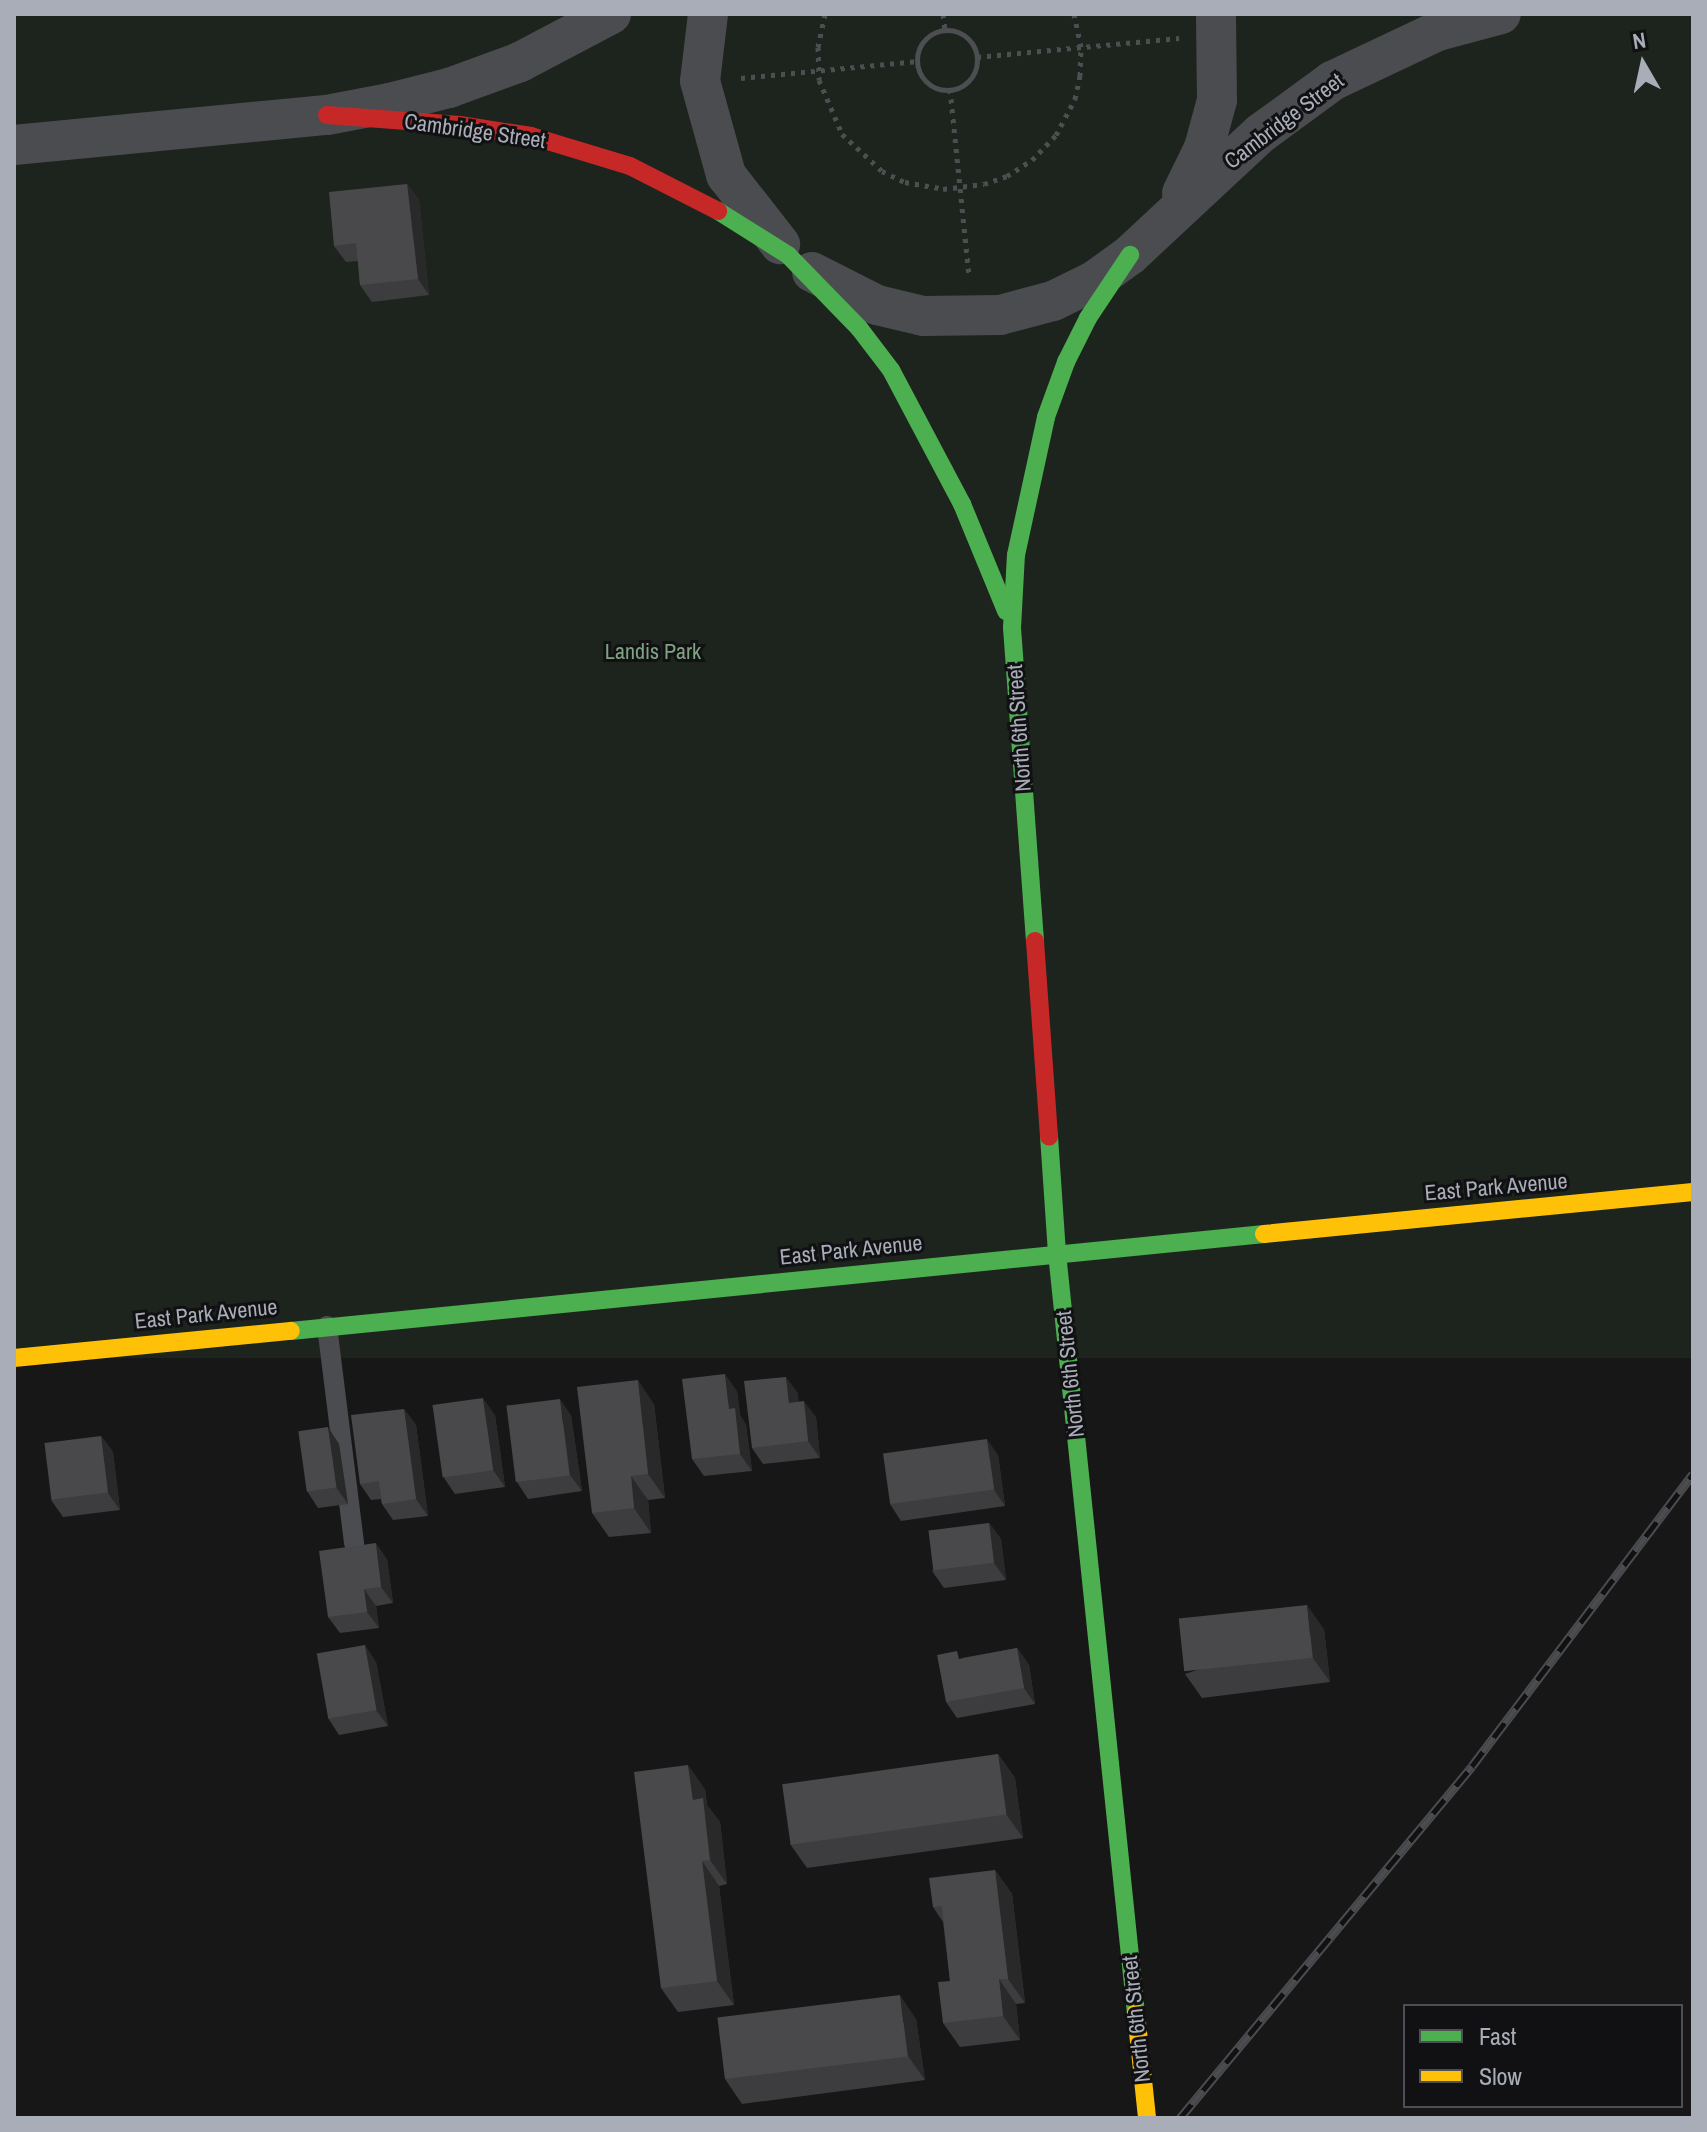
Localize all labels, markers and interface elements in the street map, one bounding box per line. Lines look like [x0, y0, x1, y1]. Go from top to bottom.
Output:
north arrow [1603, 24, 1683, 104]
text: N [1630, 24, 1648, 56]
street label: Cambridge Street [1219, 68, 1349, 174]
street label: Cambridge Street [403, 108, 547, 154]
park label: Landis Park [605, 639, 701, 665]
street label: North 6th Street [1001, 664, 1037, 792]
street label: East Park Avenue [1423, 1168, 1569, 1206]
street label: East Park Avenue [778, 1229, 924, 1271]
street label: East Park Avenue [133, 1293, 279, 1335]
street label: North 6th Street [1050, 1309, 1090, 1439]
street label: North 6th Street [1116, 1954, 1156, 2084]
legend [1403, 2004, 1683, 2108]
text: Fast [1479, 2020, 1516, 2052]
text: Slow [1479, 2060, 1522, 2092]

